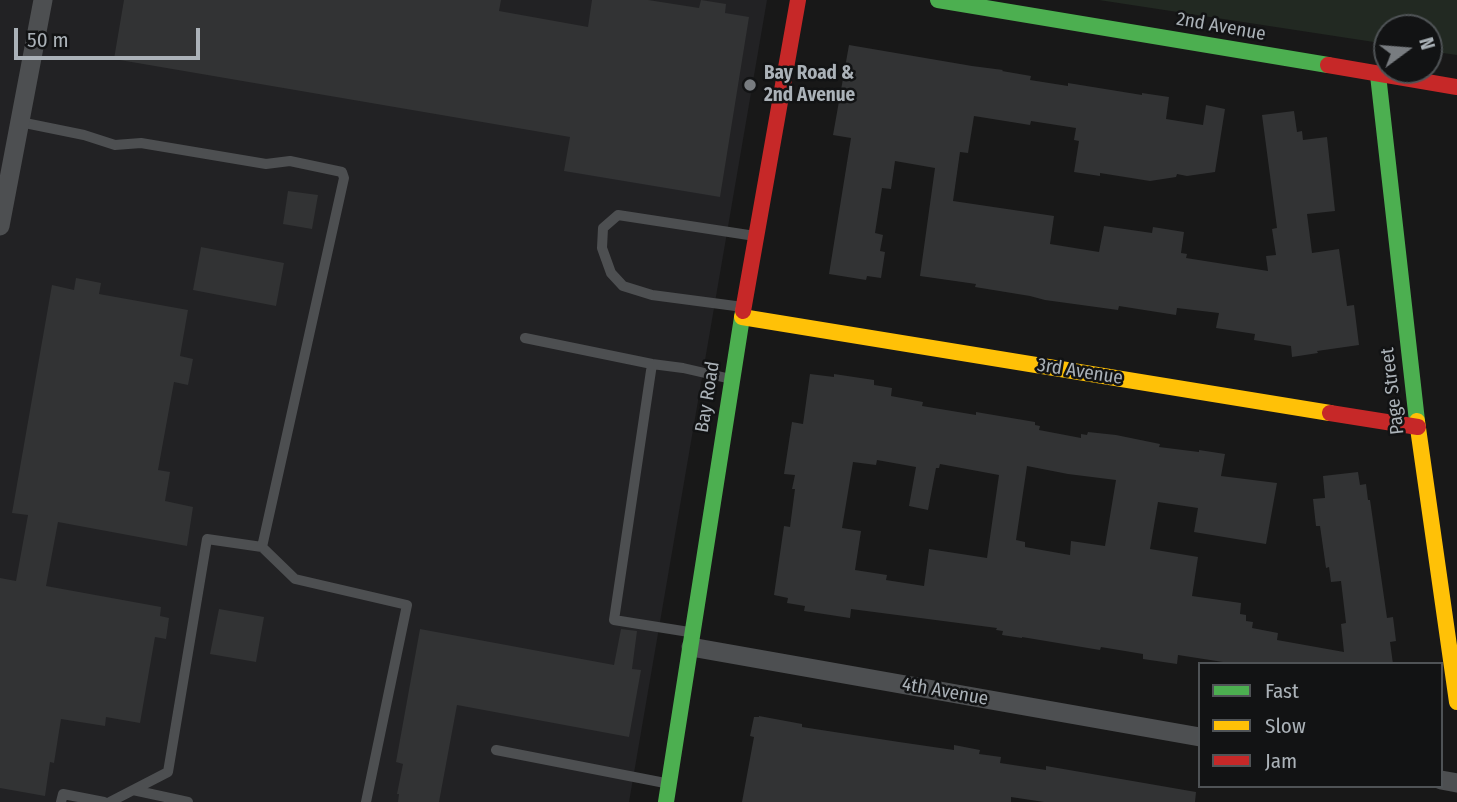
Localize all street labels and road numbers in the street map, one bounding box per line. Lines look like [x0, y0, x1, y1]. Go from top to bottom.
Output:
street label: 2nd Avenue [1175, 8, 1267, 46]
street label: Page Street [1376, 346, 1410, 436]
street label: 3rd Avenue [1036, 354, 1124, 390]
street label: Bay Road [691, 360, 725, 434]
street label: 4th Avenue [900, 673, 990, 711]

